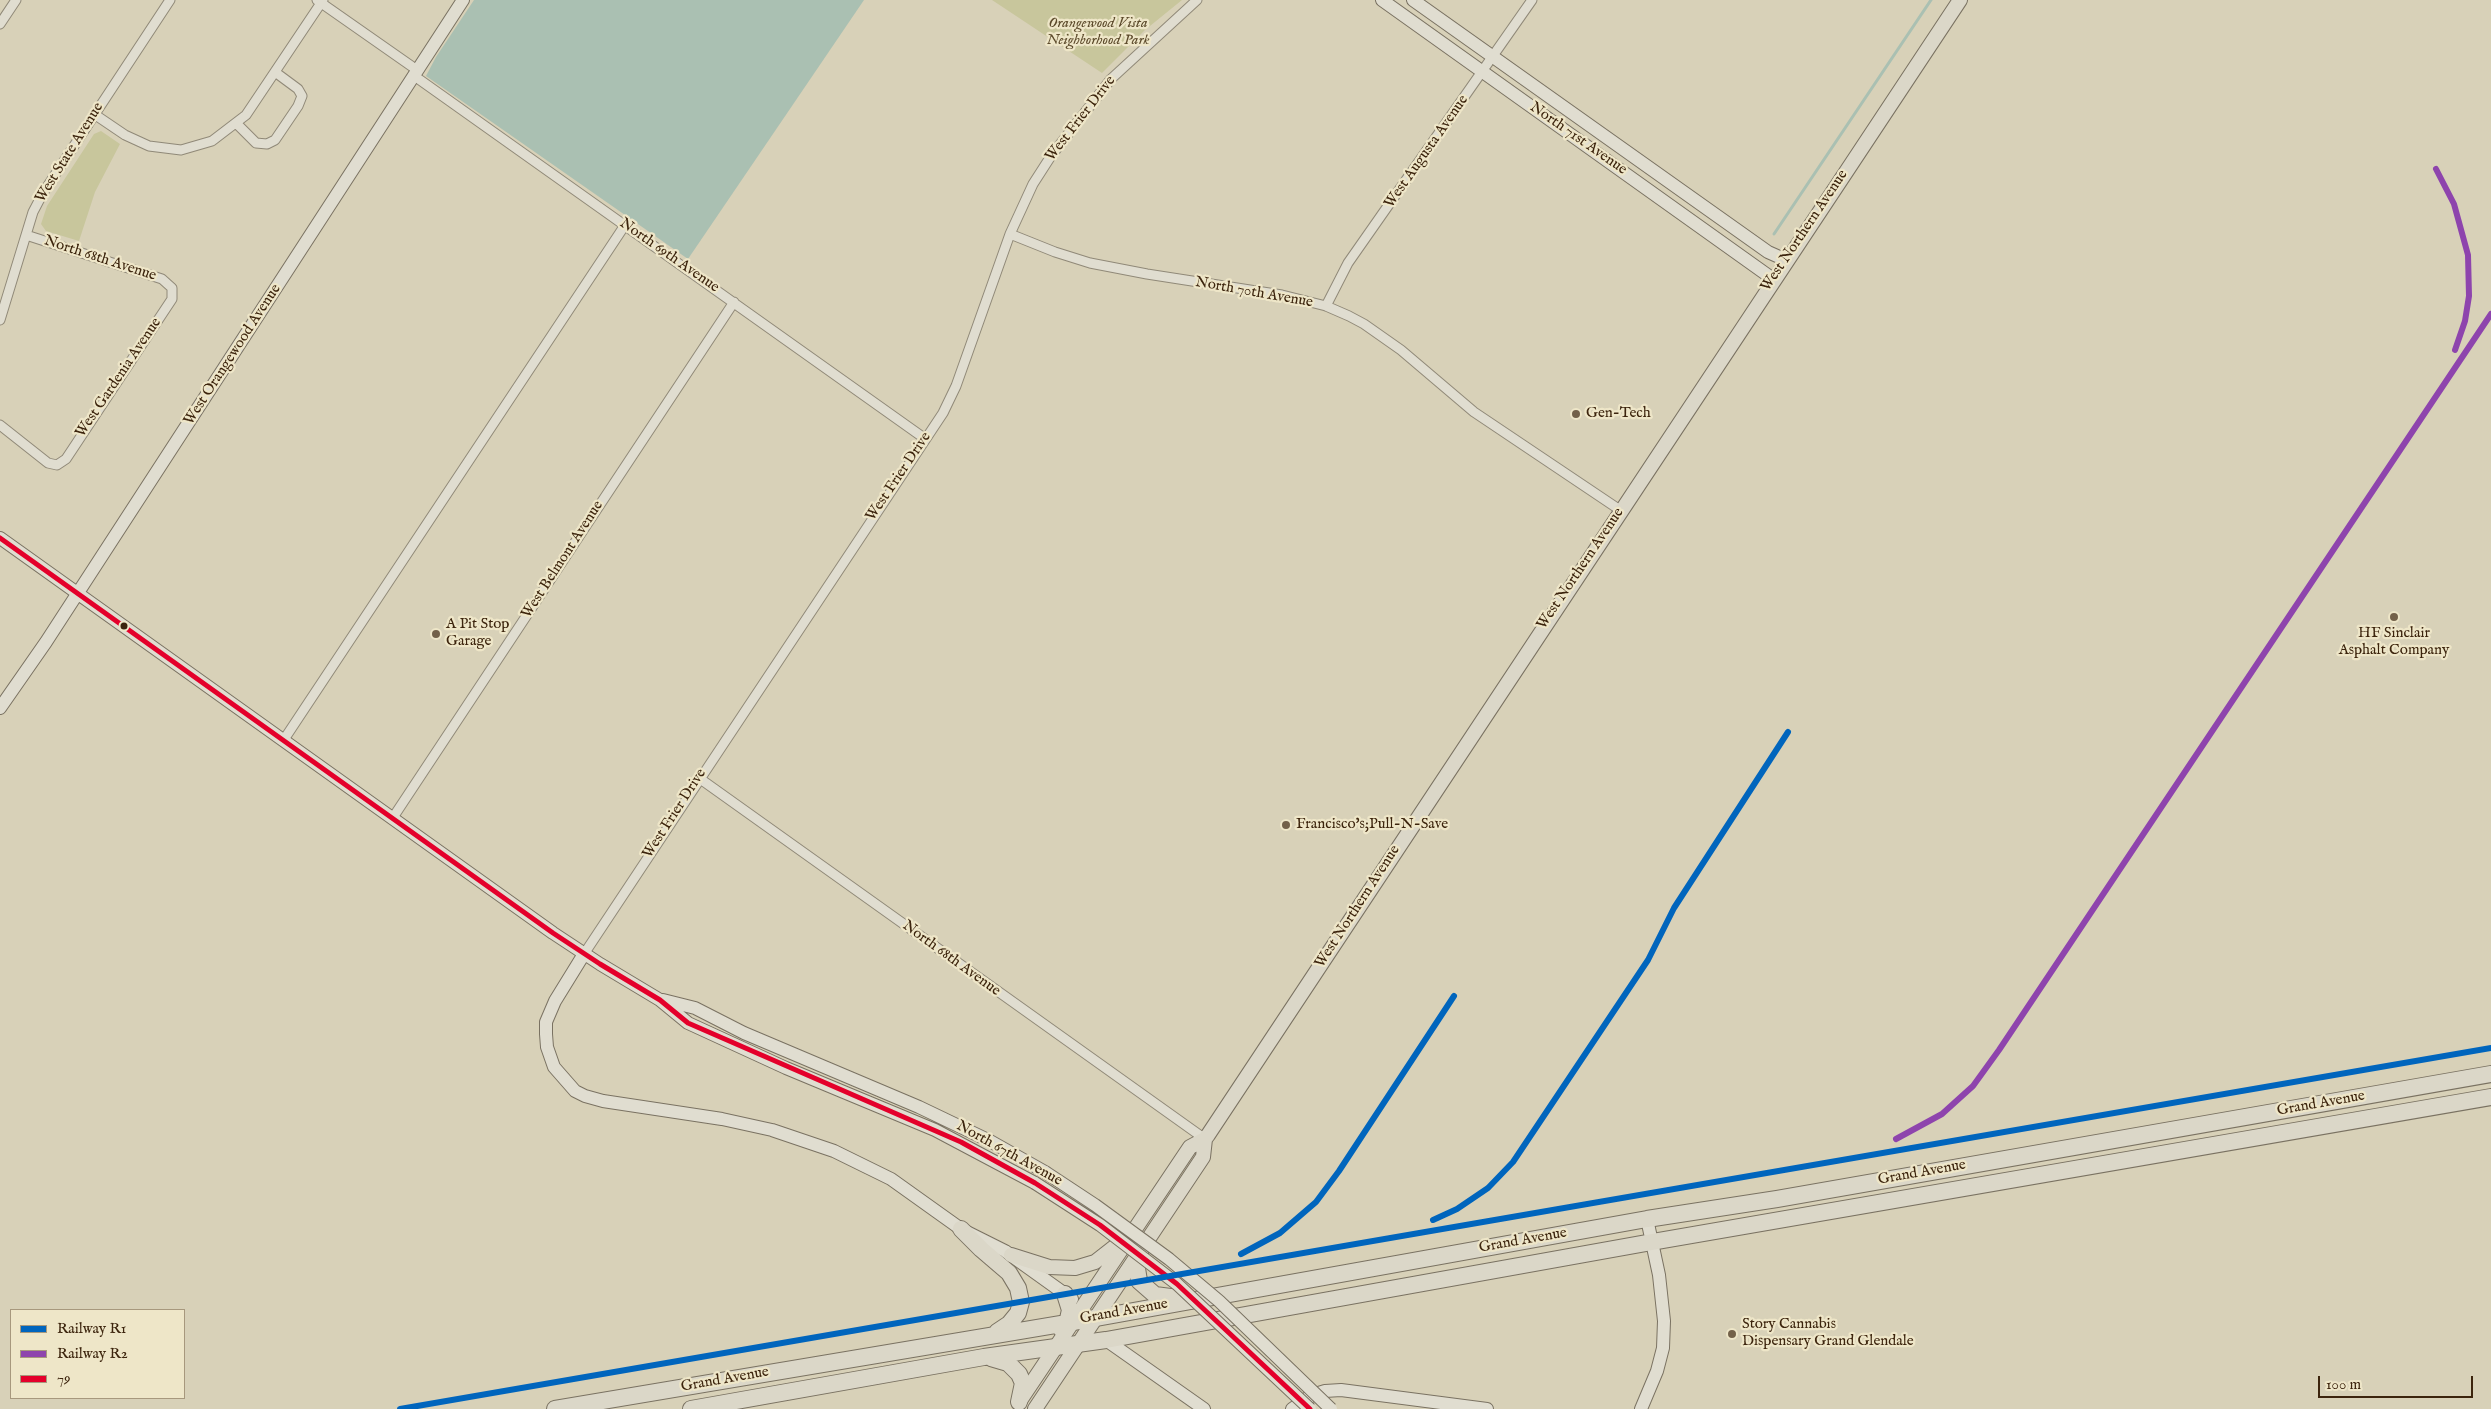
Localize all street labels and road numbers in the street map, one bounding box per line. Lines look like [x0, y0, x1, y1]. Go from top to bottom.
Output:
street label: West Frier Drive [1042, 73, 1120, 165]
street label: West Augusta Avenue [1381, 92, 1473, 212]
street label: North 71st Avenue [1526, 99, 1630, 179]
street label: West State Avenue [32, 100, 108, 206]
street label: West Northern Avenue [1758, 167, 1852, 295]
street label: North 69th Avenue [616, 215, 722, 297]
street label: North 68th Avenue [42, 232, 158, 286]
street label: North 70th Avenue [1194, 274, 1314, 312]
street label: West Orangewood Avenue [181, 281, 285, 429]
street label: West Gardenia Avenue [72, 315, 166, 441]
street label: West Frier Drive [863, 429, 935, 525]
street label: West Belmont Avenue [518, 498, 608, 622]
street label: West Northern Avenue [1534, 505, 1628, 633]
street label: West Frier Drive [639, 766, 711, 862]
street label: West Northern Avenue [1312, 842, 1404, 972]
street label: North 68th Avenue [898, 917, 1004, 1001]
street label: Grand Avenue [2276, 1087, 2366, 1121]
street label: North 67th Avenue [953, 1118, 1065, 1190]
street label: Grand Avenue [1877, 1156, 1967, 1190]
street label: Grand Avenue [1478, 1224, 1568, 1258]
street label: Grand Avenue [1079, 1295, 1169, 1329]
street label: Grand Avenue [680, 1363, 770, 1397]

